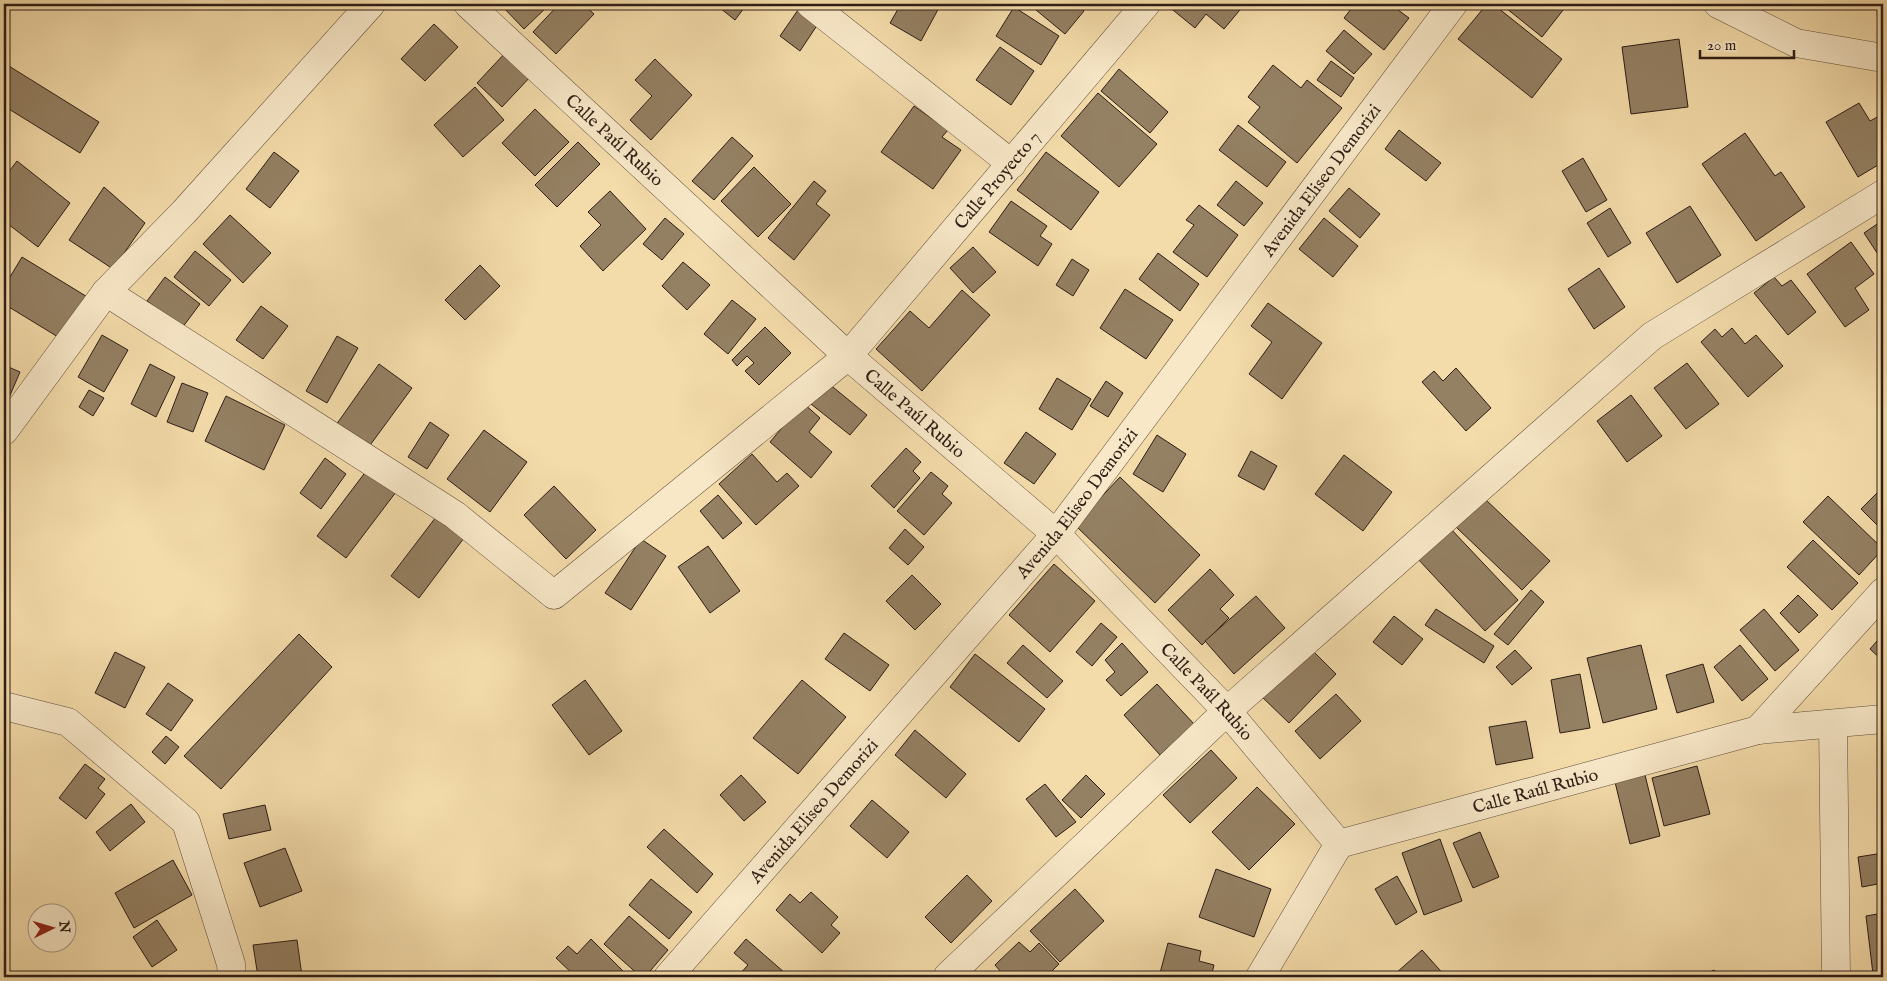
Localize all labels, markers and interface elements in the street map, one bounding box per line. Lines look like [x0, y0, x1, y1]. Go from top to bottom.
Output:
scale bar [1700, 28, 1793, 60]
text: 20 m [1707, 36, 1737, 55]
street label: Calle Paúl Rubio [560, 90, 668, 192]
street label: Avenida Eliseo Demorizi [1257, 100, 1387, 263]
street label: Calle Proyecto 7 [950, 127, 1046, 235]
street label: Calle Paúl Rubio [859, 365, 969, 464]
street label: Avenida Eliseo Demorizi [1011, 424, 1144, 585]
street label: Calle Paúl Rubio [1155, 639, 1257, 746]
street label: Avenida Eliseo Demorizi [744, 734, 884, 890]
street label: Calle Raúl Rubio [1470, 764, 1601, 820]
north arrow [28, 904, 78, 954]
text: N [54, 919, 73, 934]

